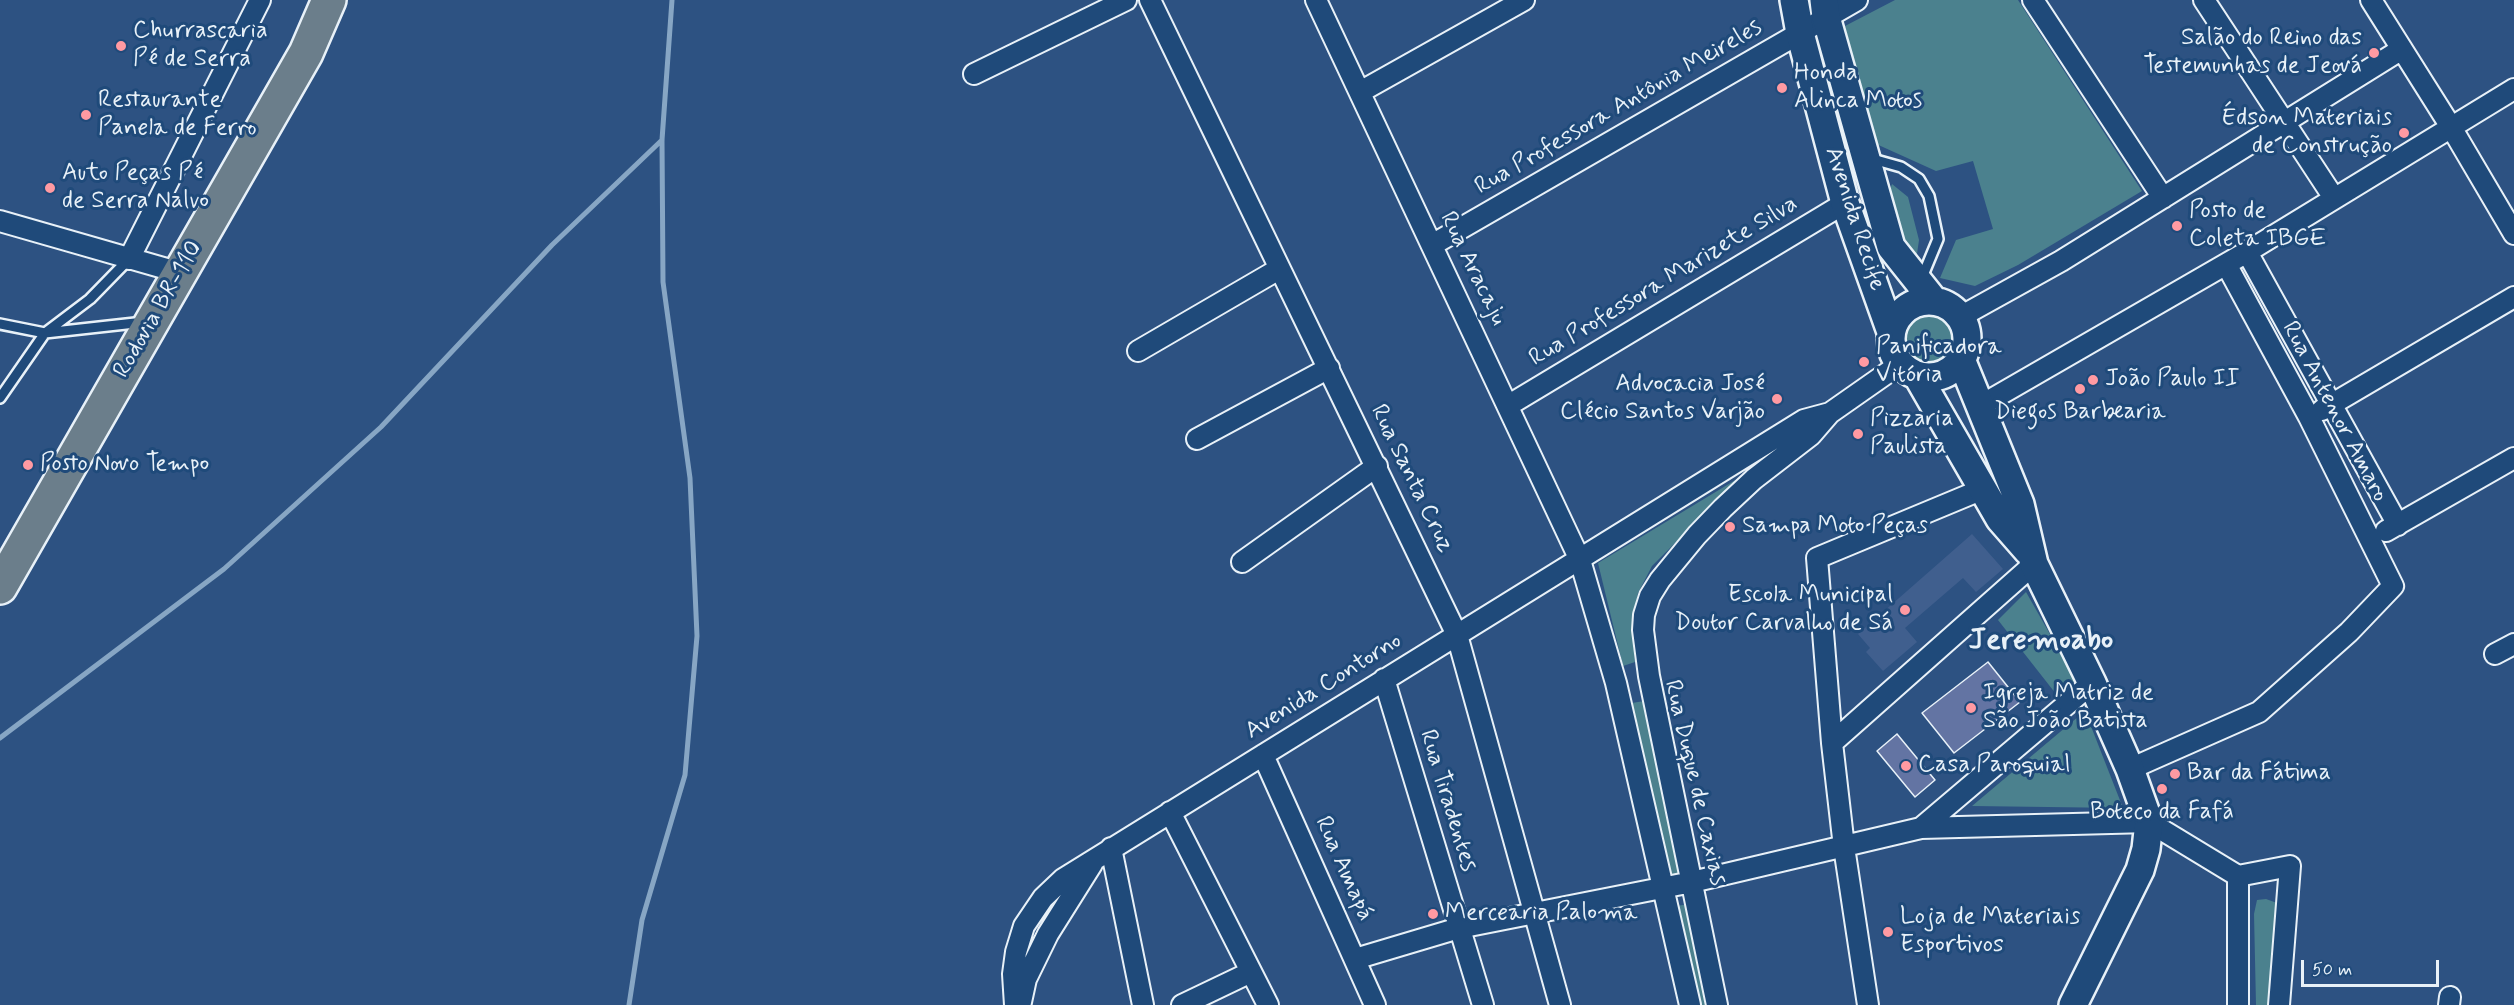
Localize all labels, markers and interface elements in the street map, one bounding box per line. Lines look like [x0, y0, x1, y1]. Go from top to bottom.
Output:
street label: Rua Professora Antônia Meireles [1470, 14, 1768, 202]
place label: Churrascaria Pé de Serra [133, 18, 268, 74]
place label: Salão do Reino das Testemunhas de Jeová [2143, 25, 2362, 81]
marker: Churrascaria Pé de Serra [114, 39, 128, 53]
marker: Salão do Reino das Testemunhas de Jeová [2367, 46, 2381, 60]
place label: Honda Alinca Motos [1794, 60, 1922, 116]
marker: Honda Alinca Motos [1775, 81, 1789, 95]
place label: Restaurante Panela de Ferro [98, 87, 257, 143]
place label: Édson Materiais de Construção [2222, 105, 2392, 161]
marker: Restaurante Panela de Ferro [79, 108, 93, 122]
marker: Édson Materiais de Construção [2397, 126, 2411, 140]
street label: Avenida Recife [1817, 143, 1891, 295]
place label: Auto Peças Pé de Serra Nalvo [62, 160, 209, 216]
marker: Auto Peças Pé de Serra Nalvo [43, 181, 57, 195]
street label: Rua Professora Marizete Silva [1525, 190, 1803, 374]
place label: Posto de Coleta IBGE [2189, 198, 2326, 254]
street label: Rua Aracaju [1432, 207, 1512, 331]
marker: Posto de Coleta IBGE [2170, 219, 2184, 233]
street label: Rodovia BR-110 [108, 236, 210, 384]
street label: Rua Antenor Amaro [2274, 317, 2394, 507]
place label: Panificadora Vitória [1876, 334, 2002, 390]
marker: Panificadora Vitória [1857, 355, 1871, 369]
place label: João Paulo II [2105, 366, 2239, 394]
place label: Advocacia José Clécio Santos Varjão [1560, 371, 1765, 427]
marker: João Paulo II [2086, 373, 2100, 387]
marker: Diegos Barbearia [2073, 382, 2087, 396]
marker: Advocacia José Clécio Santos Varjão [1770, 392, 1784, 406]
place label: Diegos Barbearia [1994, 399, 2166, 427]
street label: Rua Santa Cruz [1363, 400, 1459, 558]
place label: Pizzaria Paulista [1870, 406, 1954, 462]
marker: Pizzaria Paulista [1851, 427, 1865, 441]
place label: Posto Novo Tempo [40, 451, 209, 479]
marker: Posto Novo Tempo [21, 458, 35, 472]
place label: Sampa Moto Peças [1742, 513, 1928, 541]
marker: Sampa Moto Peças [1723, 520, 1737, 534]
place label: Escola Municipal Doutor Carvalho de Sá [1675, 582, 1893, 638]
marker: Escola Municipal Doutor Carvalho de Sá [1898, 603, 1912, 617]
district label: Jeremoabo [1969, 624, 2113, 660]
street label: Avenida Contorno [1240, 627, 1408, 747]
street label: Rua Duque de Caxias [1656, 677, 1732, 889]
place label: Igreja Matriz de São João Batista [1983, 680, 2154, 736]
marker: Igreja Matriz de São João Batista [1964, 701, 1978, 715]
street label: Rua Tiradentes [1412, 727, 1482, 875]
place label: Casa Paroquial [1918, 752, 2071, 780]
marker: Casa Paroquial [1899, 759, 1913, 773]
place label: Bar da Fátima [2187, 760, 2331, 788]
marker: Bar da Fátima [2168, 767, 2182, 781]
marker: Boteco da Fafá [2155, 782, 2169, 796]
place label: Boteco da Fafá [2090, 799, 2234, 827]
street label: Rua Amapá [1307, 812, 1379, 926]
place label: Mercearia Paloma [1445, 900, 1637, 928]
place label: Loja de Materiais Esportivos [1900, 904, 2080, 960]
marker: Mercearia Paloma [1426, 907, 1440, 921]
marker: Loja de Materiais Esportivos [1881, 925, 1895, 939]
scale bar [2304, 948, 2442, 986]
text: 50 m [2312, 958, 2352, 982]

